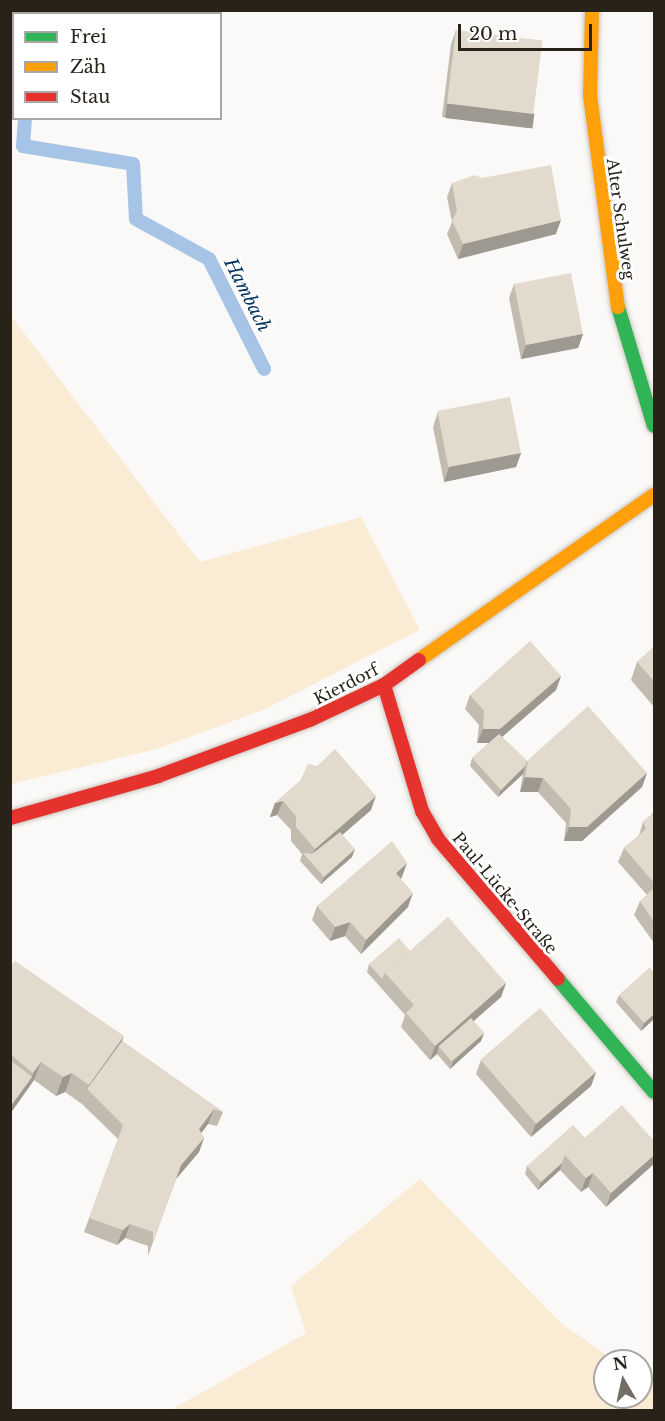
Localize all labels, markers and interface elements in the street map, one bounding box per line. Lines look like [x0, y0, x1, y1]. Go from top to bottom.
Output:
legend [12, 12, 222, 120]
scale bar [461, 12, 594, 50]
text: 20 m [469, 23, 517, 45]
text: Frei [70, 26, 107, 48]
text: Zäh [70, 56, 106, 78]
text: Stau [70, 86, 110, 108]
street label: Alter Schulweg [603, 157, 639, 281]
water label: Hambach [219, 255, 275, 335]
street label: Kierdorf [310, 660, 382, 708]
street label: Paul-Lücke-Straße [449, 828, 561, 958]
north arrow [593, 1349, 653, 1409]
text: N [611, 1352, 629, 1374]

